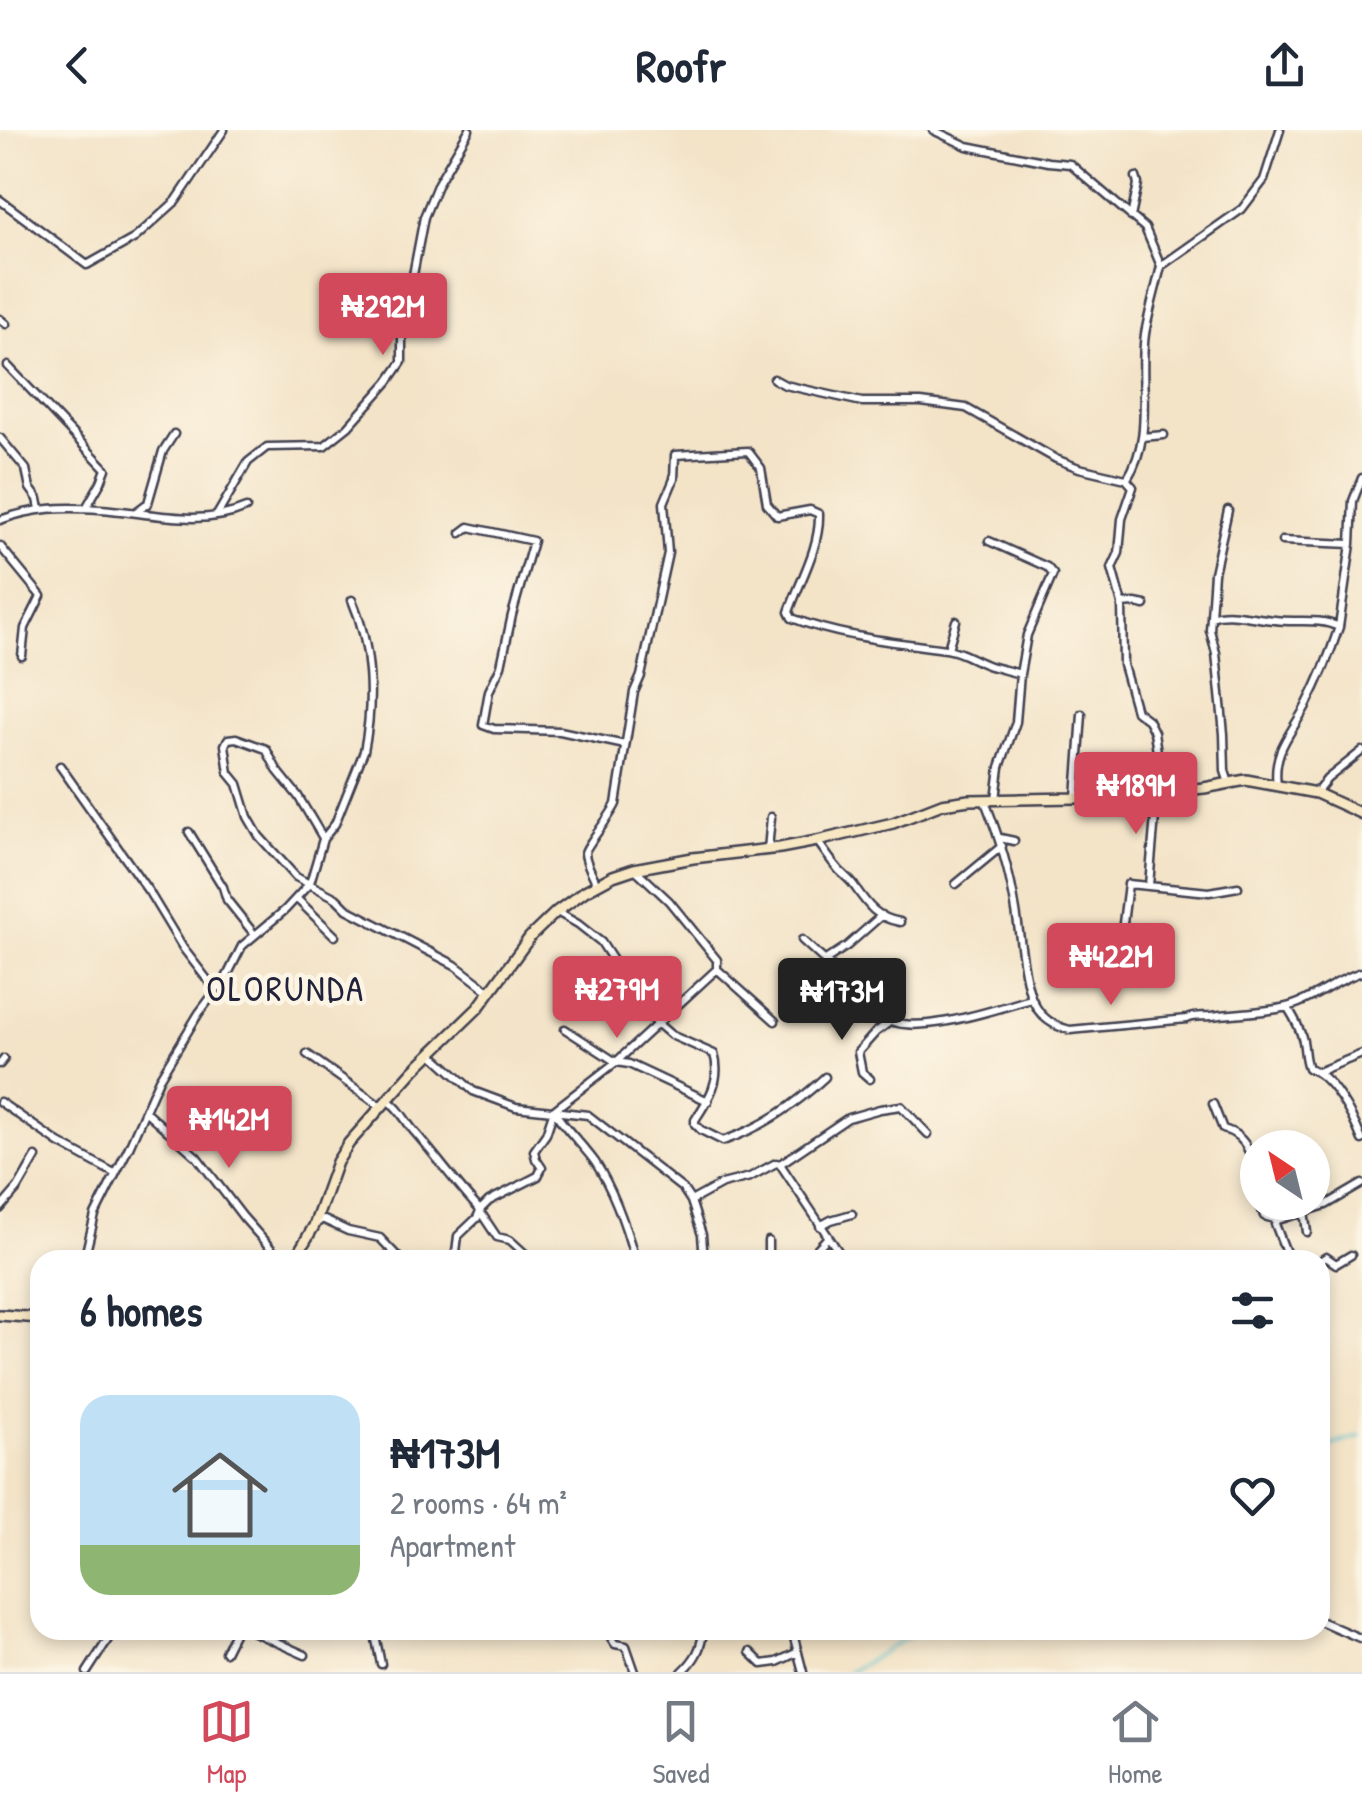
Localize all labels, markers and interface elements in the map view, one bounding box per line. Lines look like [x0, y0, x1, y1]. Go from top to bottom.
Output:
text: Roofr [636, 35, 726, 96]
icon: back [50, 38, 105, 93]
icon: share [1257, 38, 1312, 93]
pin: ₦292M [313, 273, 453, 358]
text: ₦292M [341, 284, 425, 327]
pin: ₦189M [1066, 752, 1206, 837]
text: ₦189M [1096, 763, 1176, 806]
pin: ₦422M [1041, 923, 1181, 1008]
text: ₦422M [1069, 934, 1153, 977]
pin: ₦279M [547, 956, 687, 1041]
pin: ₦173M [772, 958, 912, 1043]
district label: OLORUNDA [206, 965, 366, 1012]
text: ₦279M [575, 967, 659, 1010]
text: ₦173M [800, 969, 884, 1012]
pin: ₦142M [159, 1086, 299, 1171]
text: ₦142M [189, 1097, 269, 1140]
north arrow [1240, 1130, 1330, 1220]
map controls [1240, 1130, 1330, 1220]
text: 6 homes [80, 1282, 202, 1339]
icon: filters [1225, 1283, 1280, 1338]
text: ₦173M [390, 1424, 500, 1481]
icon: home [160, 1435, 280, 1555]
icon: heart [1225, 1468, 1280, 1523]
text: 2 rooms · 64 m² [390, 1481, 567, 1524]
text: Apartment [390, 1524, 515, 1567]
tab: Map [199, 1694, 254, 1792]
tab: Saved [652, 1694, 710, 1792]
tab: Home [1108, 1694, 1163, 1792]

